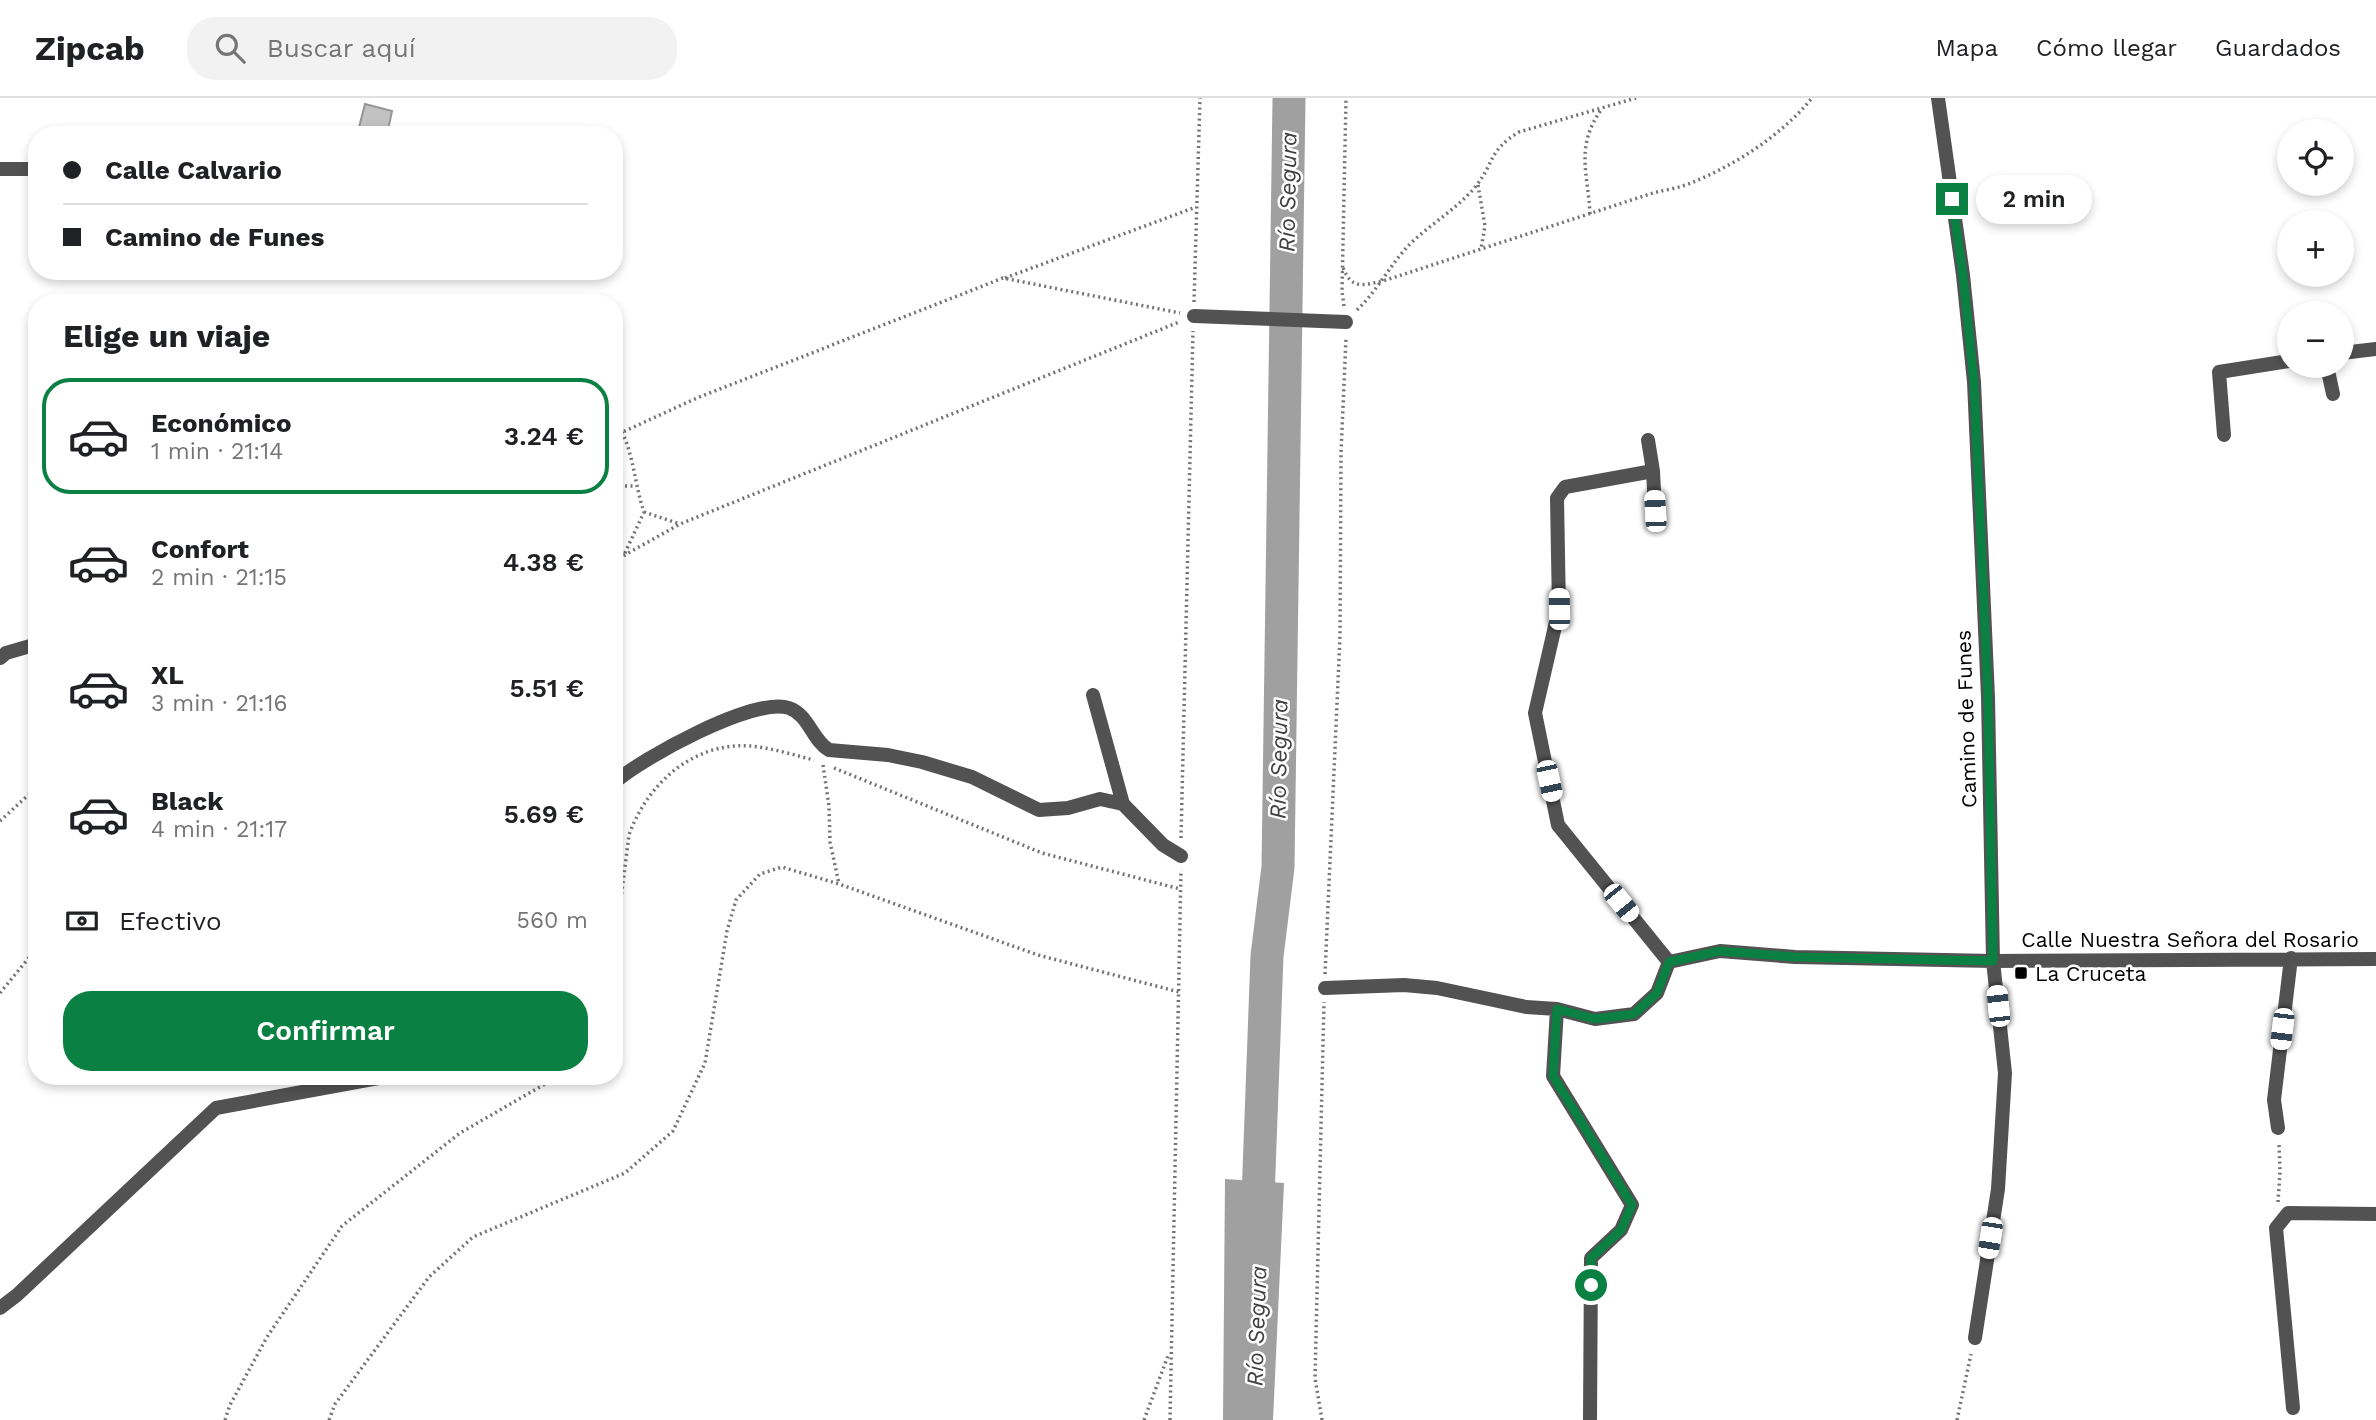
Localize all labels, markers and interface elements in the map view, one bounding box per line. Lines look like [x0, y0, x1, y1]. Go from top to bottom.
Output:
search box [187, 17, 677, 80]
text: Zipcab [35, 29, 145, 68]
icon: search [211, 29, 249, 67]
text: Buscar aquí [267, 33, 416, 63]
text: Mapa [1936, 34, 1998, 62]
text: Cómo llegar [2036, 34, 2177, 62]
text: Guardados [2215, 34, 2341, 62]
map controls [2277, 119, 2354, 378]
button: locate [2277, 119, 2354, 196]
water label: Río Segura [1273, 132, 1303, 252]
text: Calle Calvario [105, 155, 282, 185]
callout: 2 min [1976, 174, 2092, 224]
route end [1936, 183, 1968, 215]
text: 2 min [2002, 186, 2066, 213]
button: + [2277, 210, 2354, 287]
text: Camino de Funes [105, 222, 324, 252]
button: − [2277, 301, 2354, 378]
text: Elige un viaje [63, 317, 270, 355]
icon: car [67, 405, 130, 468]
text: Económico [151, 408, 292, 438]
text: 3.24 € [504, 421, 584, 451]
text: 1 min · 21:14 [151, 438, 283, 465]
car [1644, 489, 1667, 533]
icon: car [67, 531, 130, 594]
text: Confort [151, 534, 249, 564]
text: 4.38 € [503, 547, 584, 577]
text: 2 min · 21:15 [151, 564, 287, 591]
car [1549, 588, 1570, 630]
street label: Camino de Funes [1950, 630, 1982, 808]
icon: car [67, 657, 130, 720]
text: XL [151, 660, 184, 690]
text: 5.51 € [509, 673, 584, 703]
text: 3 min · 21:16 [151, 690, 288, 717]
water label: Río Segura [1264, 699, 1294, 819]
car [1535, 758, 1564, 804]
icon: car [67, 783, 130, 846]
text: Black [151, 786, 223, 816]
text: 5.69 € [504, 799, 584, 829]
text: 4 min · 21:17 [151, 816, 287, 843]
car [1600, 880, 1643, 926]
icon: cash [63, 902, 101, 940]
text: Efectivo [119, 906, 222, 936]
text: 560 m [517, 907, 588, 934]
street label: Calle Nuestra Señora del Rosario [2021, 927, 2359, 952]
place label: La Cruceta [2035, 961, 2146, 986]
marker: La Cruceta [2013, 965, 2029, 981]
car [1986, 984, 2011, 1028]
button: Confirmar [63, 991, 588, 1071]
car [2270, 1007, 2295, 1051]
car [1977, 1216, 2004, 1260]
water label: Río Segura [1241, 1265, 1273, 1387]
route start [1575, 1269, 1607, 1301]

